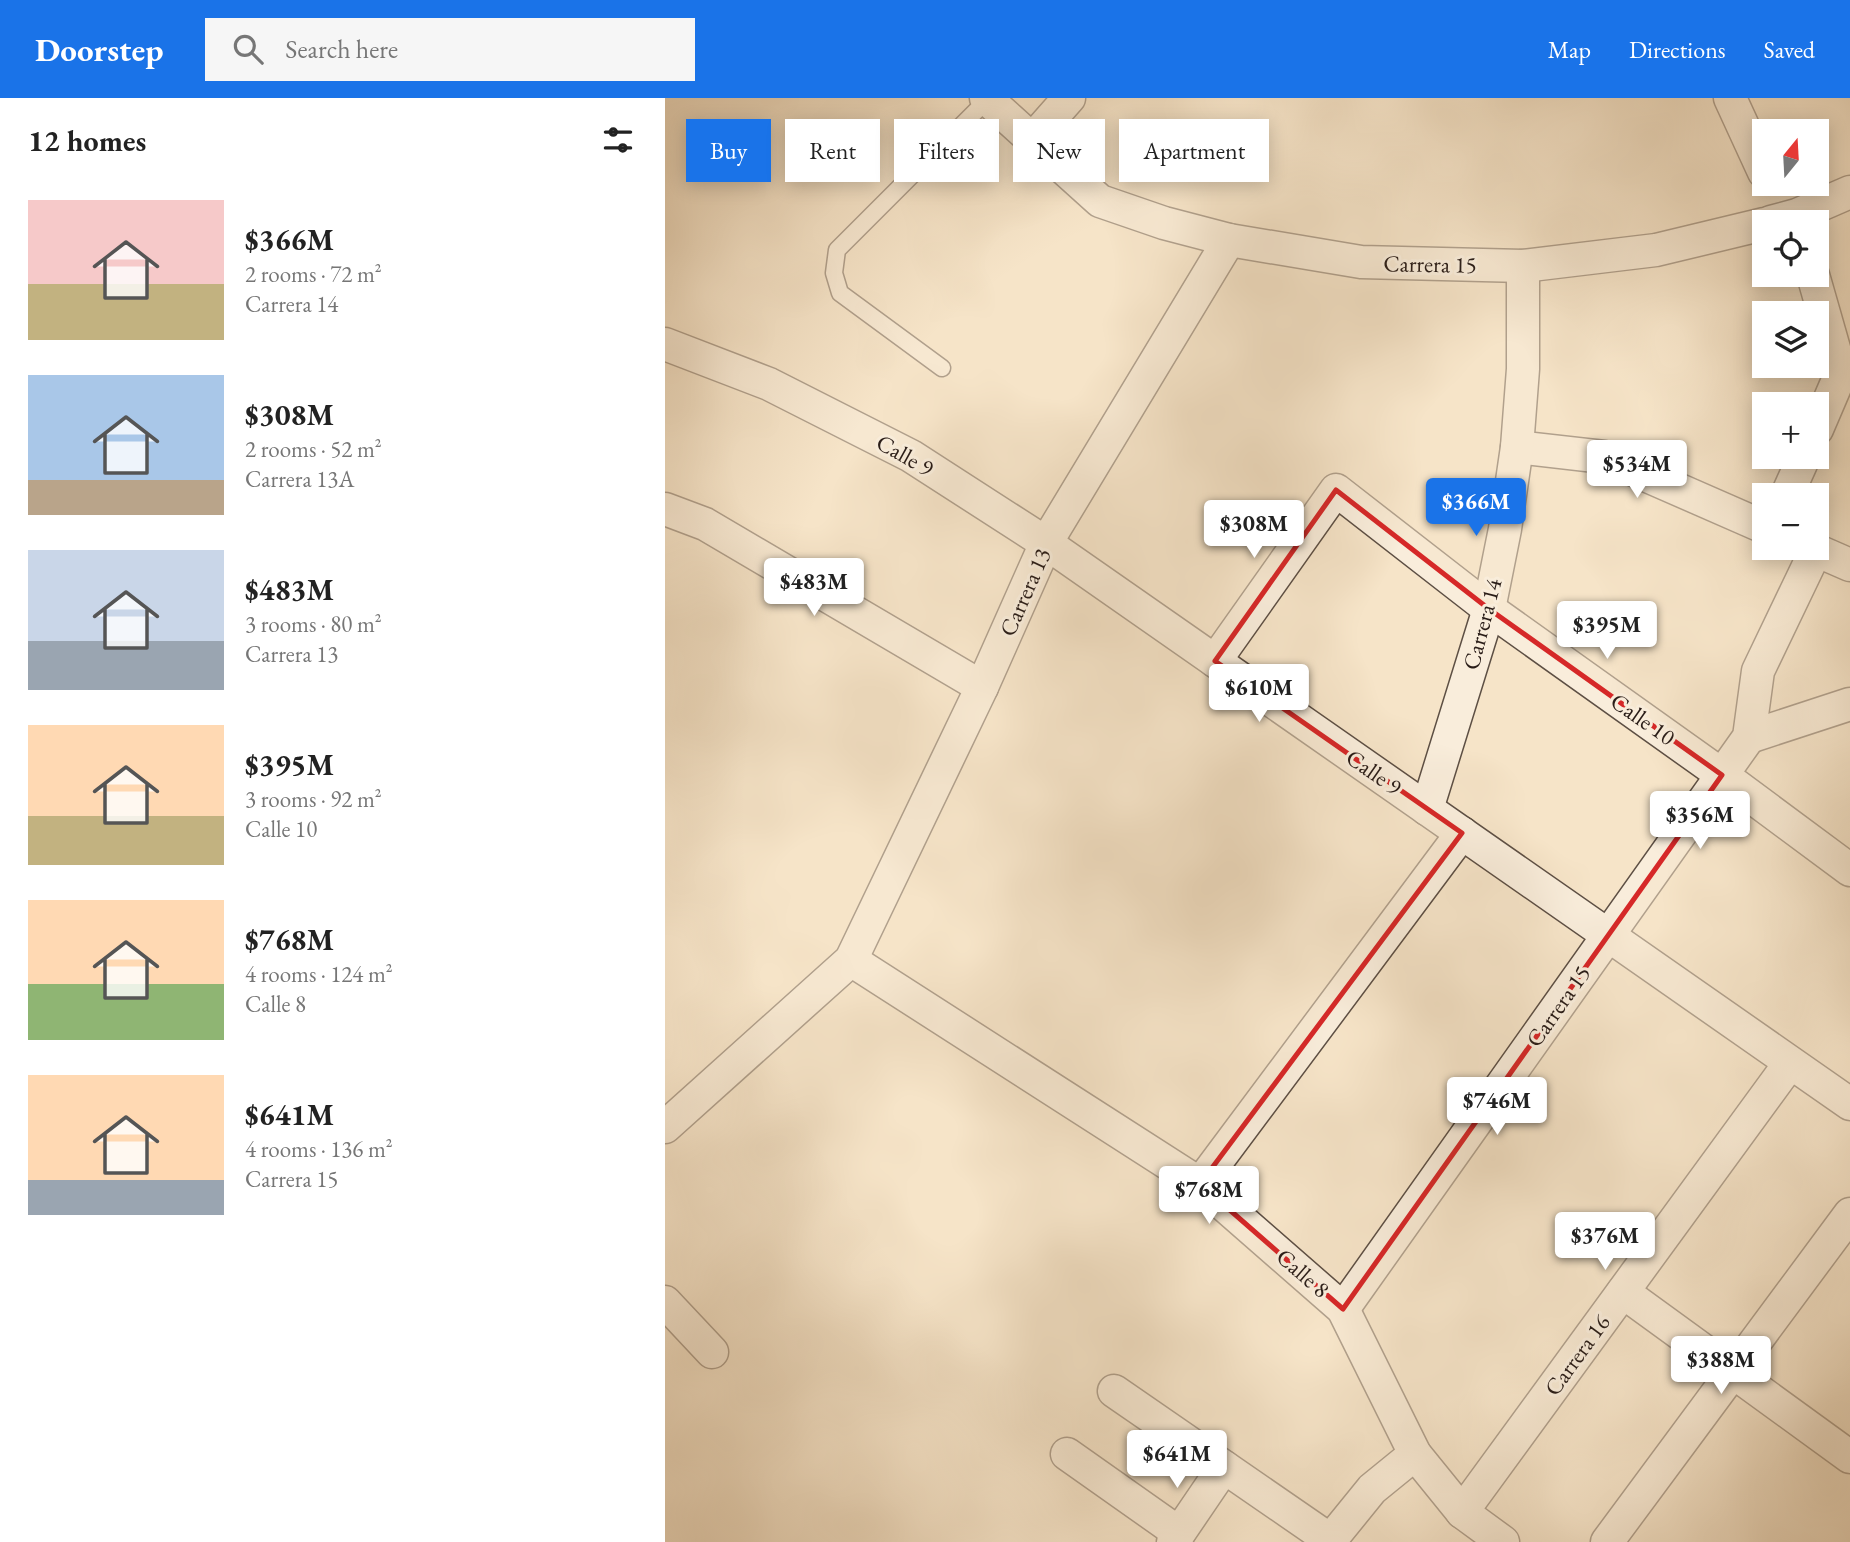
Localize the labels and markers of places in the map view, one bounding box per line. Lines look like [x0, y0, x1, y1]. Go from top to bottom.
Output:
pin: $534M [1588, 440, 1686, 500]
pin: $366M [1427, 478, 1525, 538]
pin: $308M [1205, 500, 1303, 560]
pin: $483M [765, 559, 863, 618]
pin: $395M [1558, 602, 1656, 661]
pin: $610M [1210, 664, 1308, 724]
pin: $356M [1651, 792, 1749, 851]
pin: $746M [1448, 1077, 1546, 1137]
pin: $768M [1160, 1166, 1258, 1226]
pin: $376M [1556, 1212, 1654, 1272]
pin: $388M [1672, 1336, 1770, 1396]
pin: $641M [1128, 1430, 1226, 1490]

